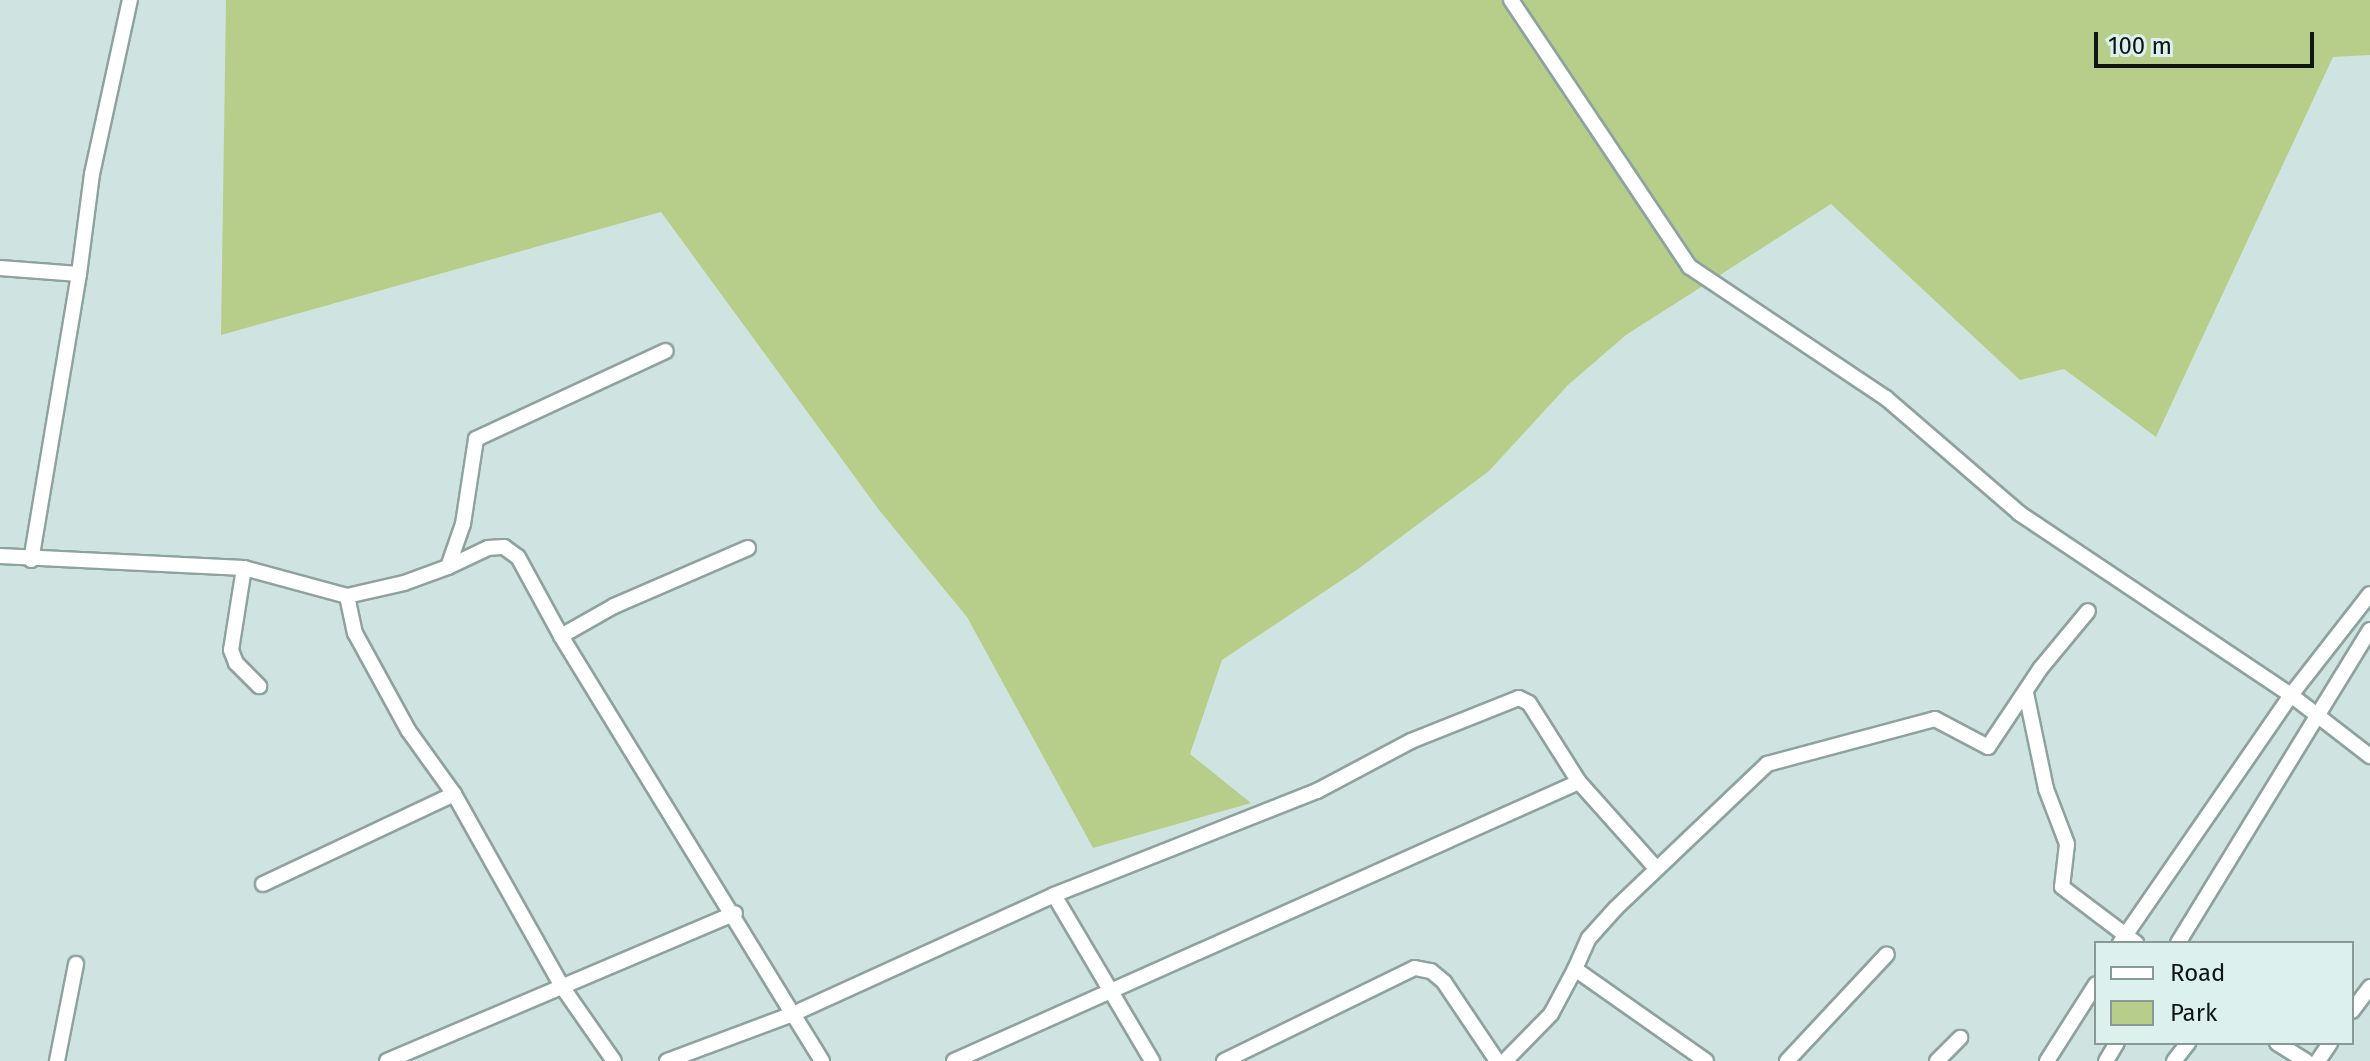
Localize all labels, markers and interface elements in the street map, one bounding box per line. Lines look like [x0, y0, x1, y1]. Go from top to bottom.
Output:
scale bar [2098, 16, 2318, 66]
text: 100 m [2108, 32, 2172, 60]
legend [2094, 941, 2354, 1045]
text: Road [2170, 959, 2225, 987]
text: Park [2170, 999, 2217, 1027]

